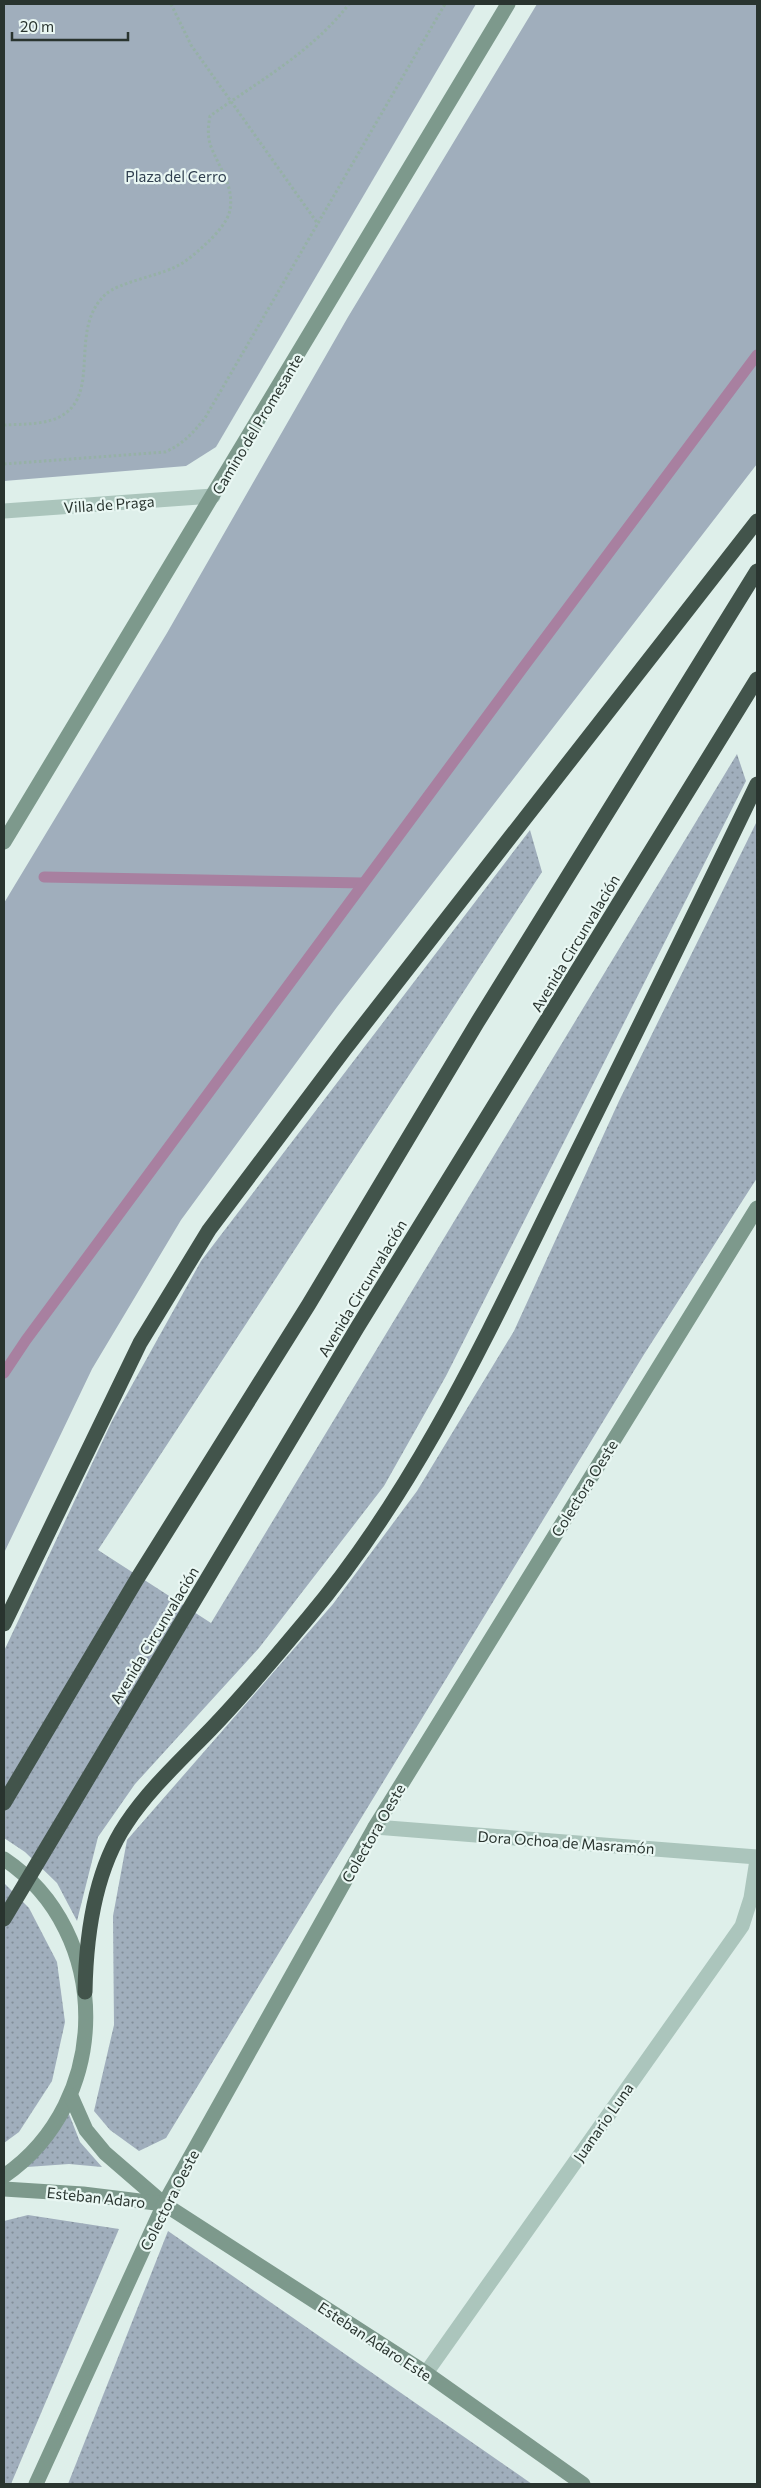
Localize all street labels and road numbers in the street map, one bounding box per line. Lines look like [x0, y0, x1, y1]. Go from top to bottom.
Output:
street label: Camino del Promesante [208, 350, 306, 498]
street label: Villa de Praga [63, 492, 155, 516]
street label: Avenida Circunvalación [527, 871, 623, 1015]
street label: Avenida Circunvalación [314, 1216, 410, 1360]
street label: Colectora Oeste [547, 1436, 621, 1540]
street label: Avenida Circunvalación [106, 1563, 202, 1707]
street label: Colectora Oeste [337, 1780, 409, 1886]
street label: Dora Ochoa de Masramón [477, 1827, 655, 1857]
street label: Juanario Luna [569, 2079, 637, 2165]
street label: Colectora Oeste [136, 2146, 202, 2253]
street label: Esteban Adaro [46, 2183, 146, 2211]
street label: Esteban Adaro Este [315, 2298, 435, 2384]

